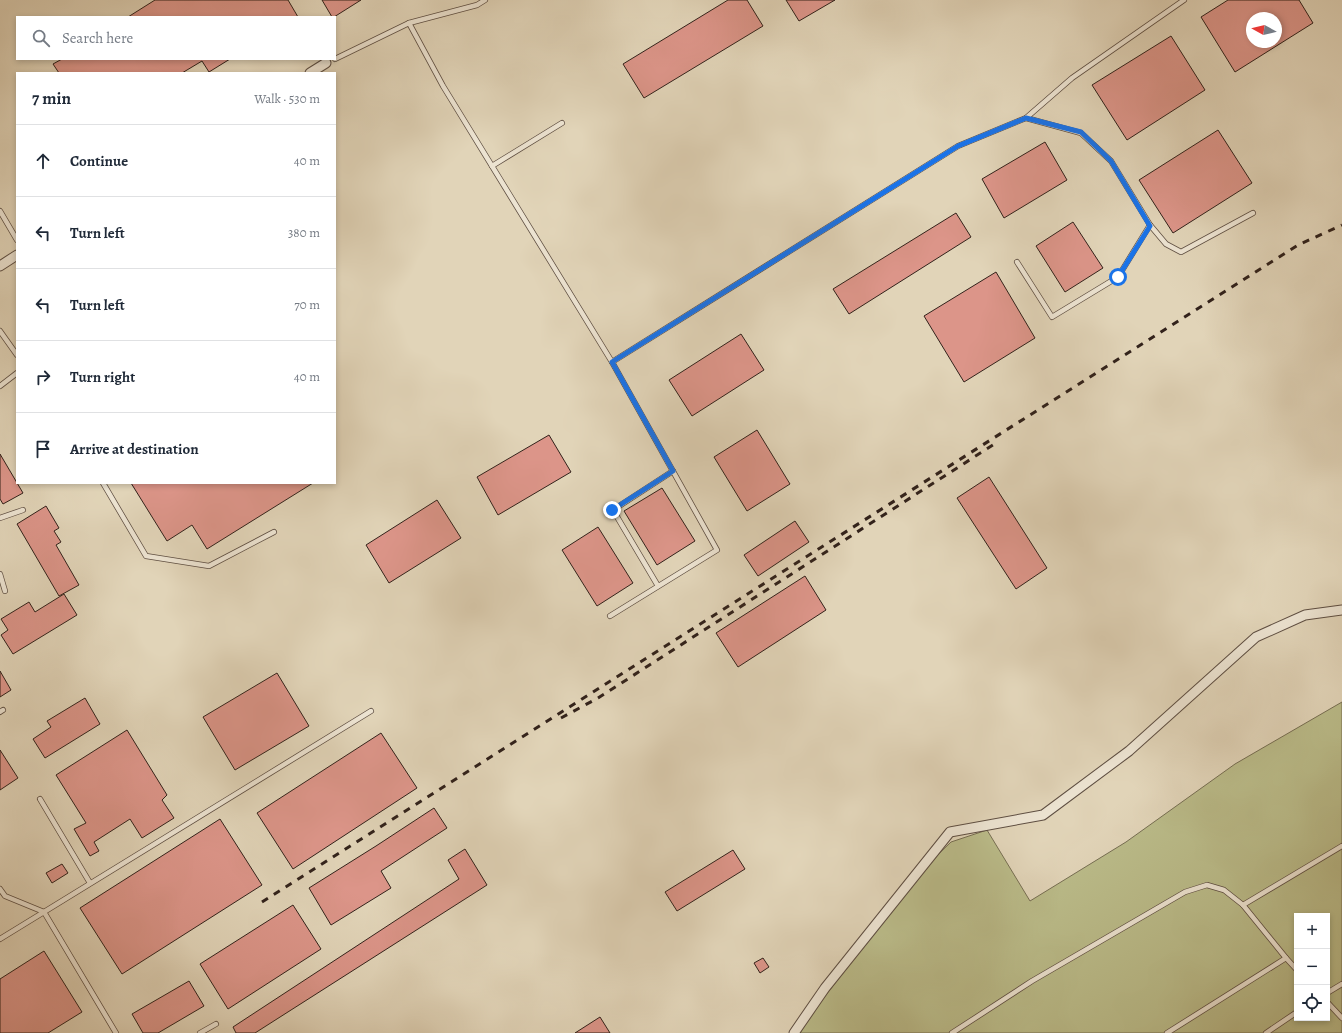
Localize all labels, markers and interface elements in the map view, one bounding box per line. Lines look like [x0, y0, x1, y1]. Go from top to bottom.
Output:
north arrow [1246, 12, 1282, 48]
search box [16, 16, 336, 60]
icon: search [30, 27, 52, 49]
text: Search here [62, 28, 133, 48]
text: 7 min [32, 87, 71, 110]
text: Walk · 530 m [254, 90, 320, 107]
icon: ahead [32, 150, 54, 172]
text: Continue [70, 151, 128, 171]
text: 40 m [294, 152, 320, 169]
icon: left [32, 222, 54, 244]
text: Turn left [70, 223, 125, 243]
text: 380 m [288, 224, 320, 241]
route start [1109, 268, 1127, 286]
icon: left [32, 294, 54, 316]
text: Turn left [70, 295, 125, 315]
text: 70 m [294, 296, 320, 313]
icon: right [32, 366, 54, 388]
text: Turn right [70, 367, 135, 387]
text: 40 m [294, 368, 320, 385]
icon: arrive [32, 438, 54, 460]
text: Arrive at destination [70, 439, 199, 459]
route end [603, 501, 621, 519]
map controls [1294, 913, 1330, 1021]
button: + [1294, 913, 1330, 949]
button: − [1294, 949, 1330, 985]
button: locate [1294, 985, 1330, 1021]

